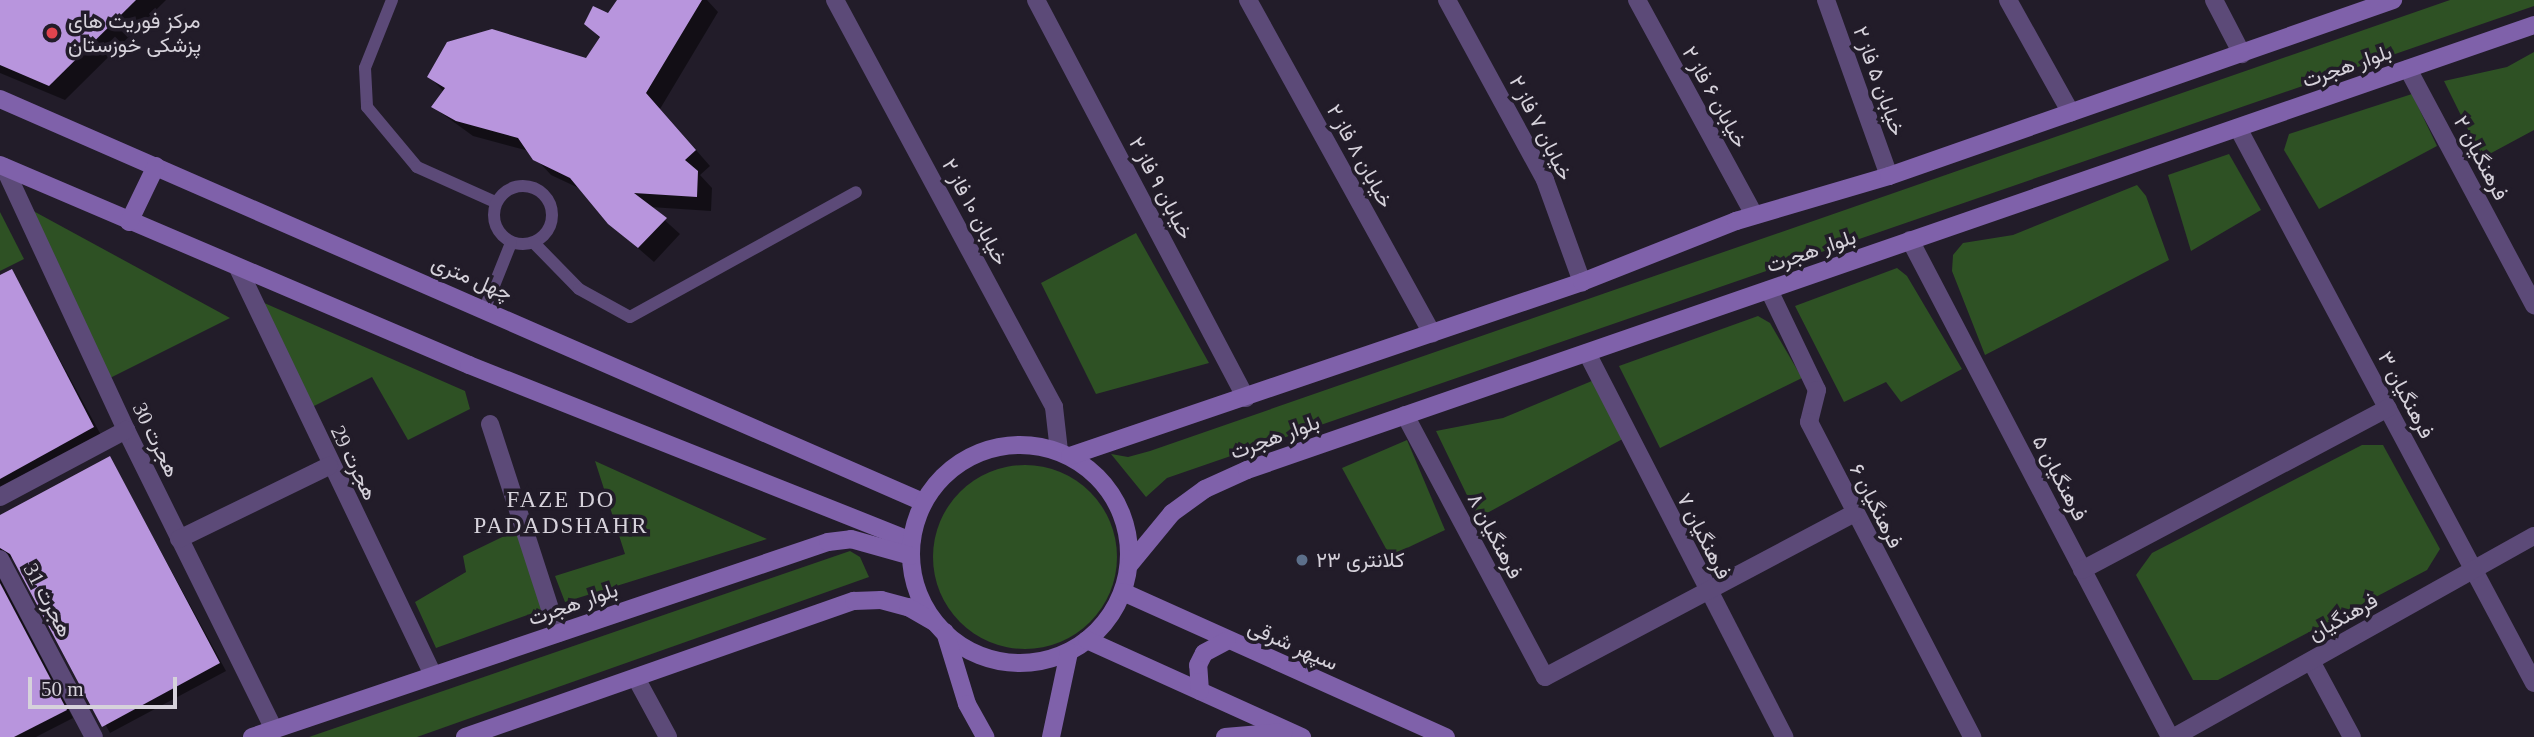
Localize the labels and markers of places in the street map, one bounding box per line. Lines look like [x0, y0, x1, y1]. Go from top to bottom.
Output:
place label: مرکز فوریت های پزشکی خوزستان [68, 8, 201, 58]
marker: مرکز فوریت های پزشکی خوزستان [42, 23, 62, 43]
place label: کلانتری ۲۳ [1316, 547, 1404, 573]
marker: کلانتری ۲۳ [1294, 552, 1310, 568]

